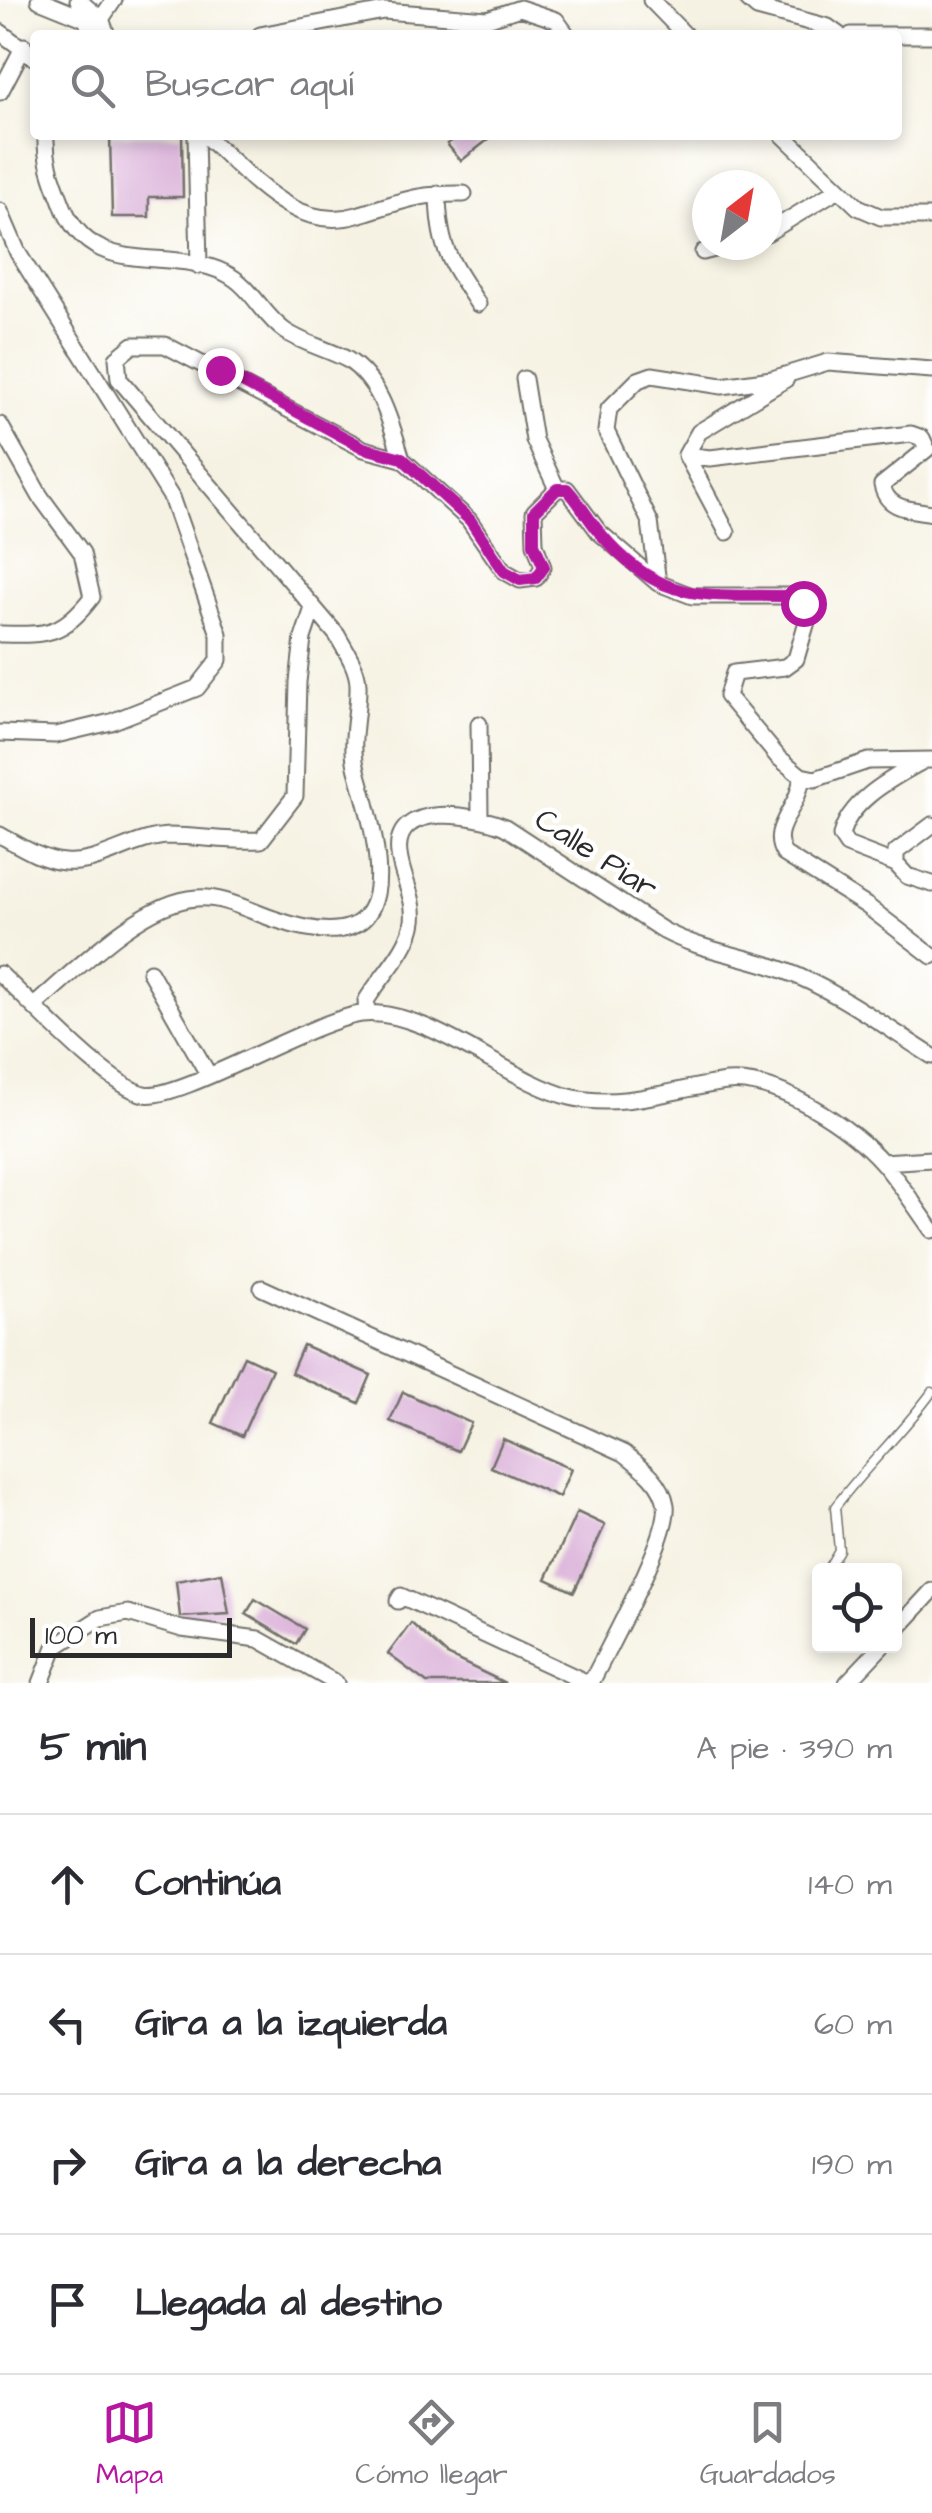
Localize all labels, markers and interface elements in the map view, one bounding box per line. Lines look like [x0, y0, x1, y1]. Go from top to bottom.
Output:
search box [30, 30, 902, 140]
icon: search [65, 58, 120, 113]
text: Buscar aquí [145, 59, 354, 111]
north arrow [692, 170, 782, 260]
route end [198, 348, 244, 394]
route start [781, 581, 827, 627]
street label: Calle Piar [526, 797, 667, 911]
map controls [812, 1563, 902, 1653]
button: locate [812, 1563, 902, 1653]
scale bar [30, 1613, 232, 1658]
text: 100 m [45, 1616, 117, 1655]
text: 5 min [40, 1719, 147, 1777]
text: A pie · 390 m [696, 1726, 892, 1771]
icon: ahead [40, 1857, 95, 1912]
text: Continúa [135, 1858, 281, 1910]
text: 140 m [808, 1862, 892, 1907]
icon: left [40, 1997, 95, 2052]
text: Gira a la izquierda [135, 1998, 447, 2050]
text: 60 m [814, 2002, 892, 2047]
icon: right [40, 2137, 95, 2192]
text: Gira a la derecha [135, 2138, 441, 2190]
text: 190 m [812, 2142, 892, 2187]
icon: arrive [40, 2277, 95, 2332]
text: Llegada al destino [135, 2278, 442, 2330]
tab: Mapa [96, 2395, 163, 2494]
tab: Cómo llegar [355, 2395, 508, 2494]
tab: Guardados [700, 2395, 836, 2494]

